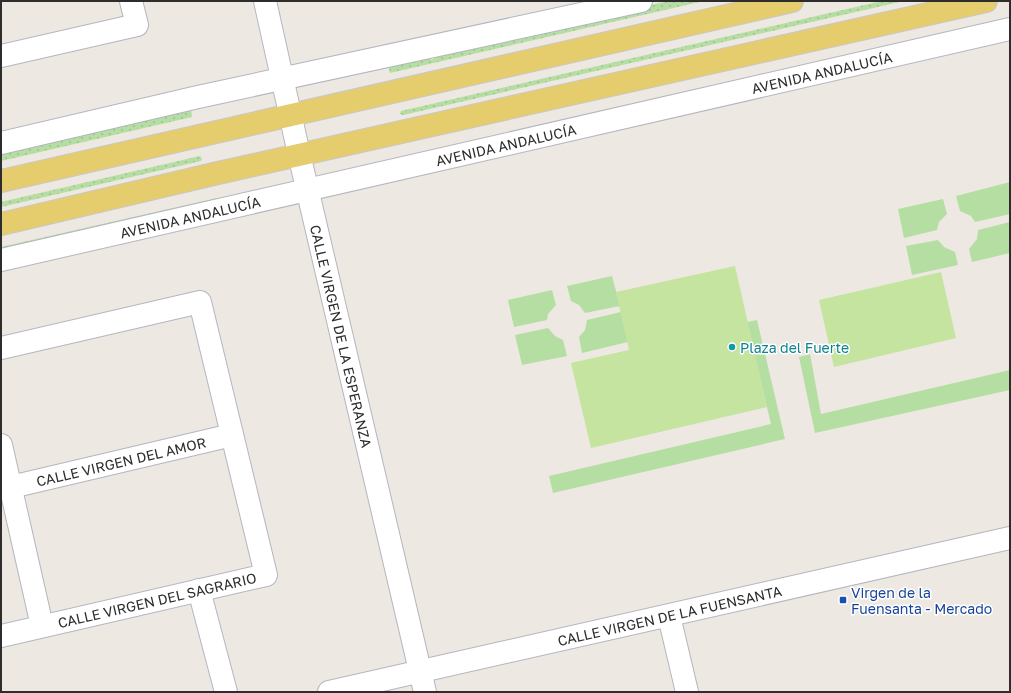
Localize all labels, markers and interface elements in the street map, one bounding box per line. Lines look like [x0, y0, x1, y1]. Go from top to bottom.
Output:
street label: AVENIDA ANDALUCÍA [750, 48, 894, 96]
street label: AVENIDA ANDALUCÍA [434, 120, 578, 169]
street label: AVENIDA ANDALUCÍA [118, 192, 263, 241]
street label: CALLE VIRGEN DE LA ESPERANZA [307, 223, 376, 450]
place label: Plaza del Fuerte [740, 339, 849, 356]
marker: Plaza del Fuerte [727, 342, 737, 352]
street label: CALLE VIRGEN DEL AMOR [34, 433, 208, 489]
street label: CALLE VIRGEN DEL SAGRARIO [56, 569, 258, 631]
street label: CALLE VIRGEN DE LA FUENSANTA [556, 581, 784, 649]
place label: Virgen de la Fuensanta - Mercado [851, 584, 992, 617]
marker: Virgen de la Fuensanta - Mercado [838, 595, 848, 605]

